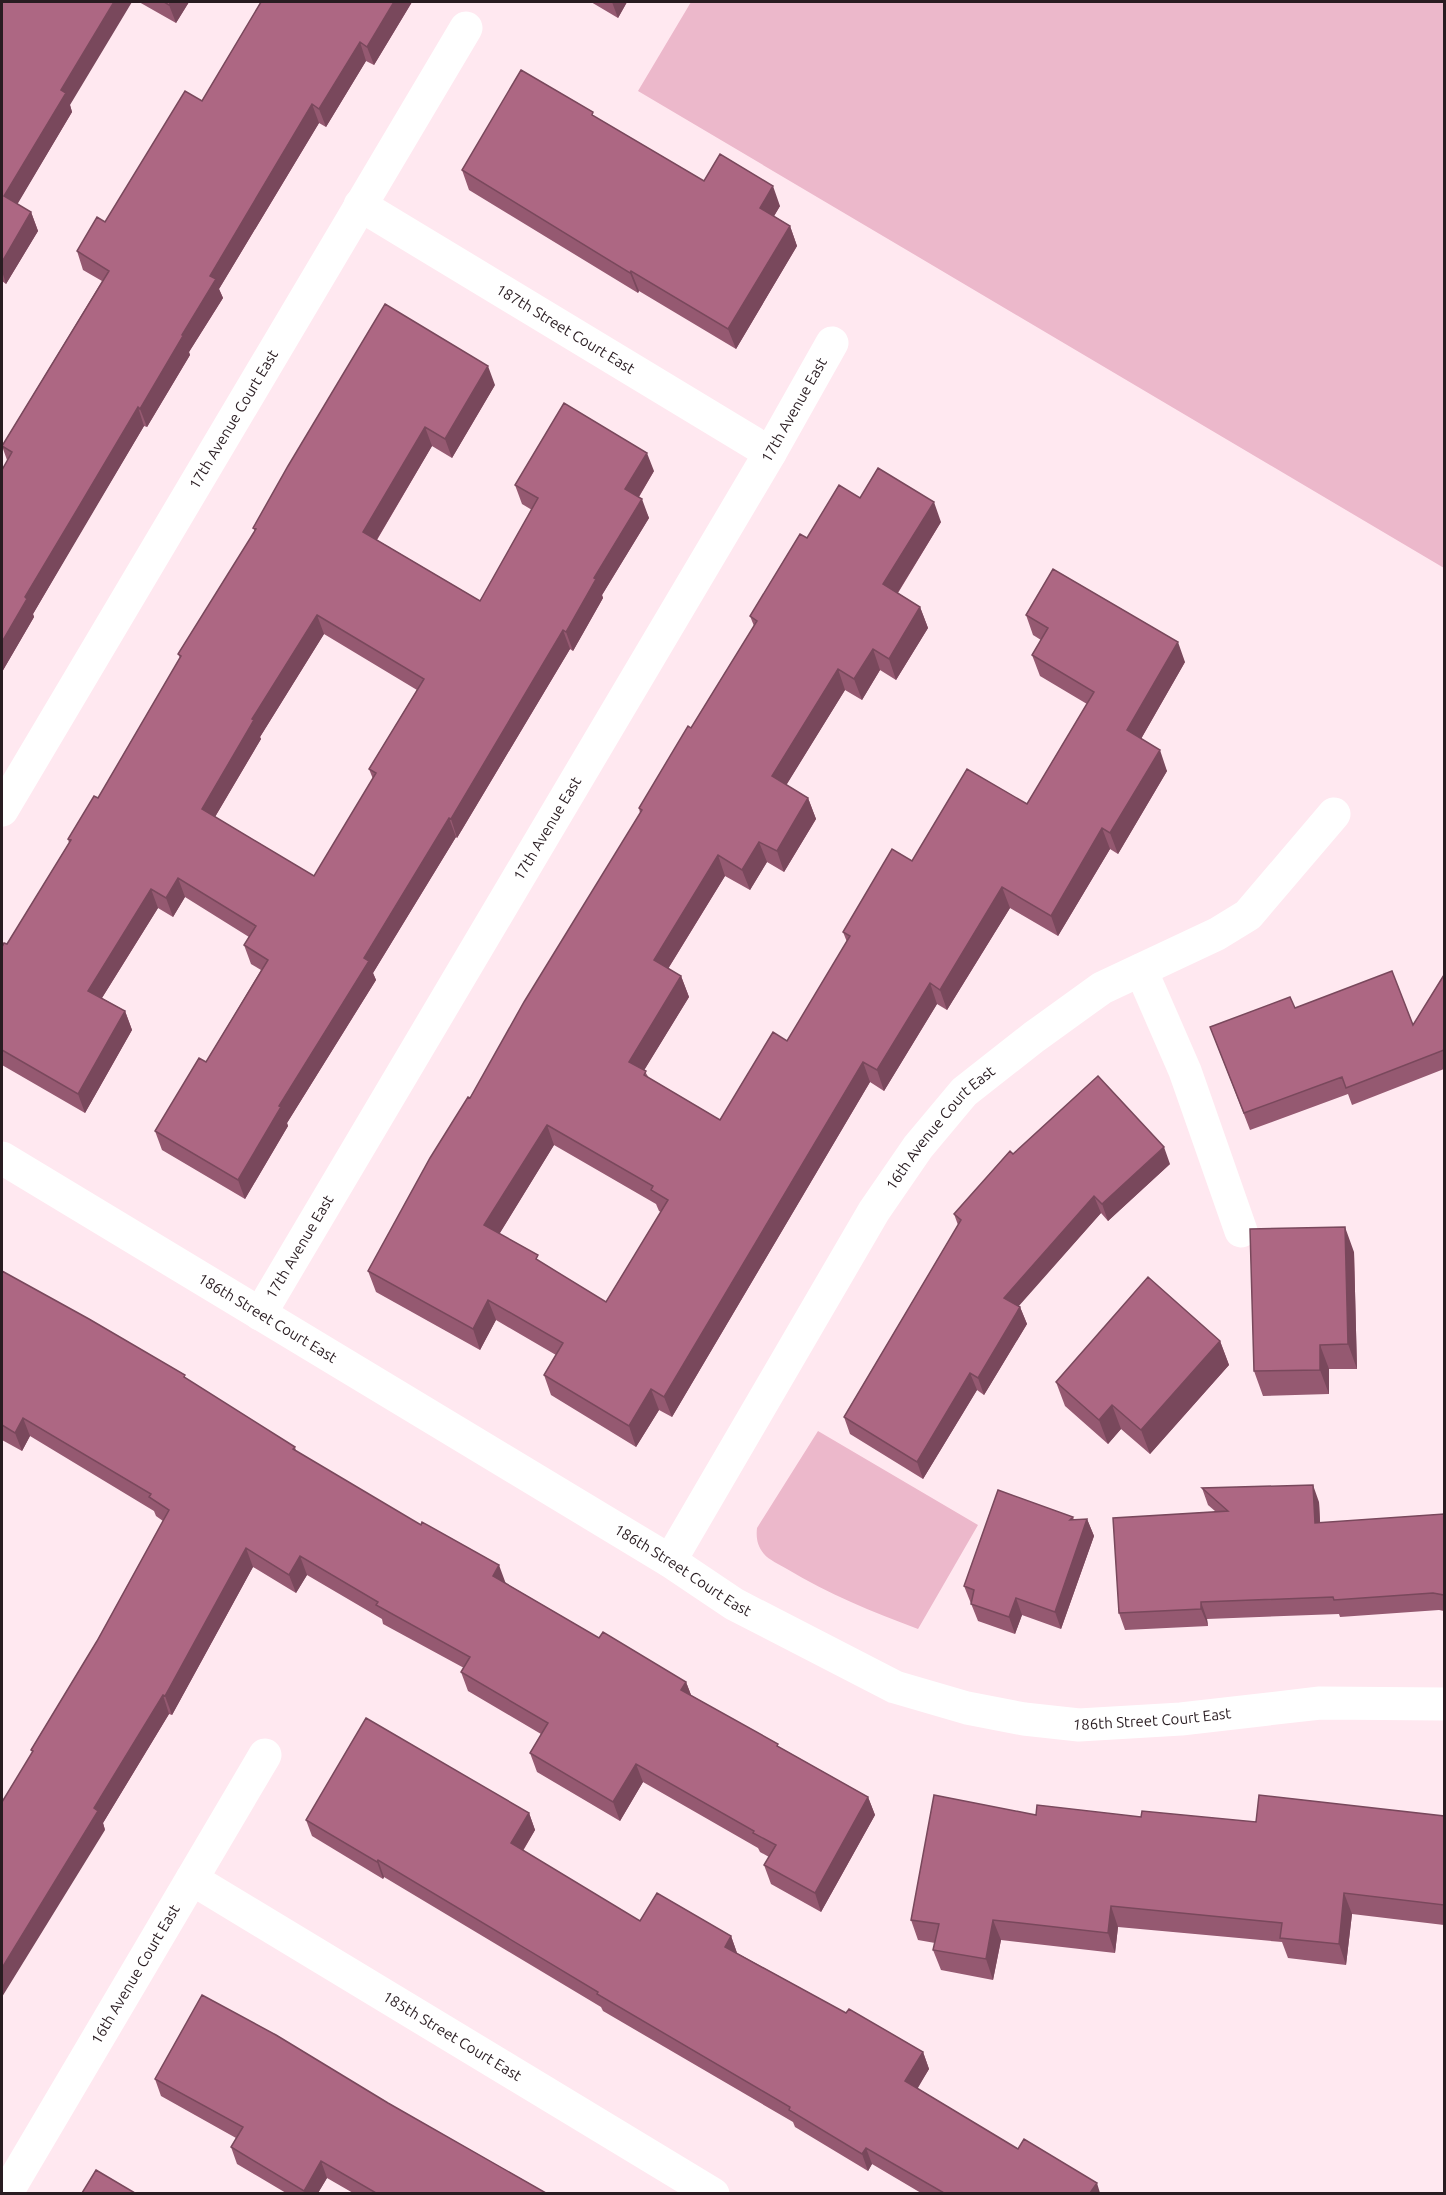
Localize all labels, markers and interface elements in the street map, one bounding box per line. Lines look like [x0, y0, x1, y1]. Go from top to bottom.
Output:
street label: 187th Street Court East [493, 280, 638, 377]
street label: 17th Avenue Court East [185, 347, 281, 492]
street label: 17th Avenue East [757, 354, 830, 465]
street label: 17th Avenue East [510, 774, 584, 883]
street label: 16th Avenue Court East [882, 1062, 998, 1193]
street label: 17th Avenue East [262, 1192, 337, 1301]
street label: 186th Street Court East [195, 1269, 340, 1366]
street label: 186th Street Court East [611, 1520, 754, 1619]
street label: 186th Street Court East [1072, 1704, 1232, 1733]
street label: 16th Avenue Court East [87, 1901, 183, 2047]
street label: 185th Street Court East [380, 1988, 525, 2084]

